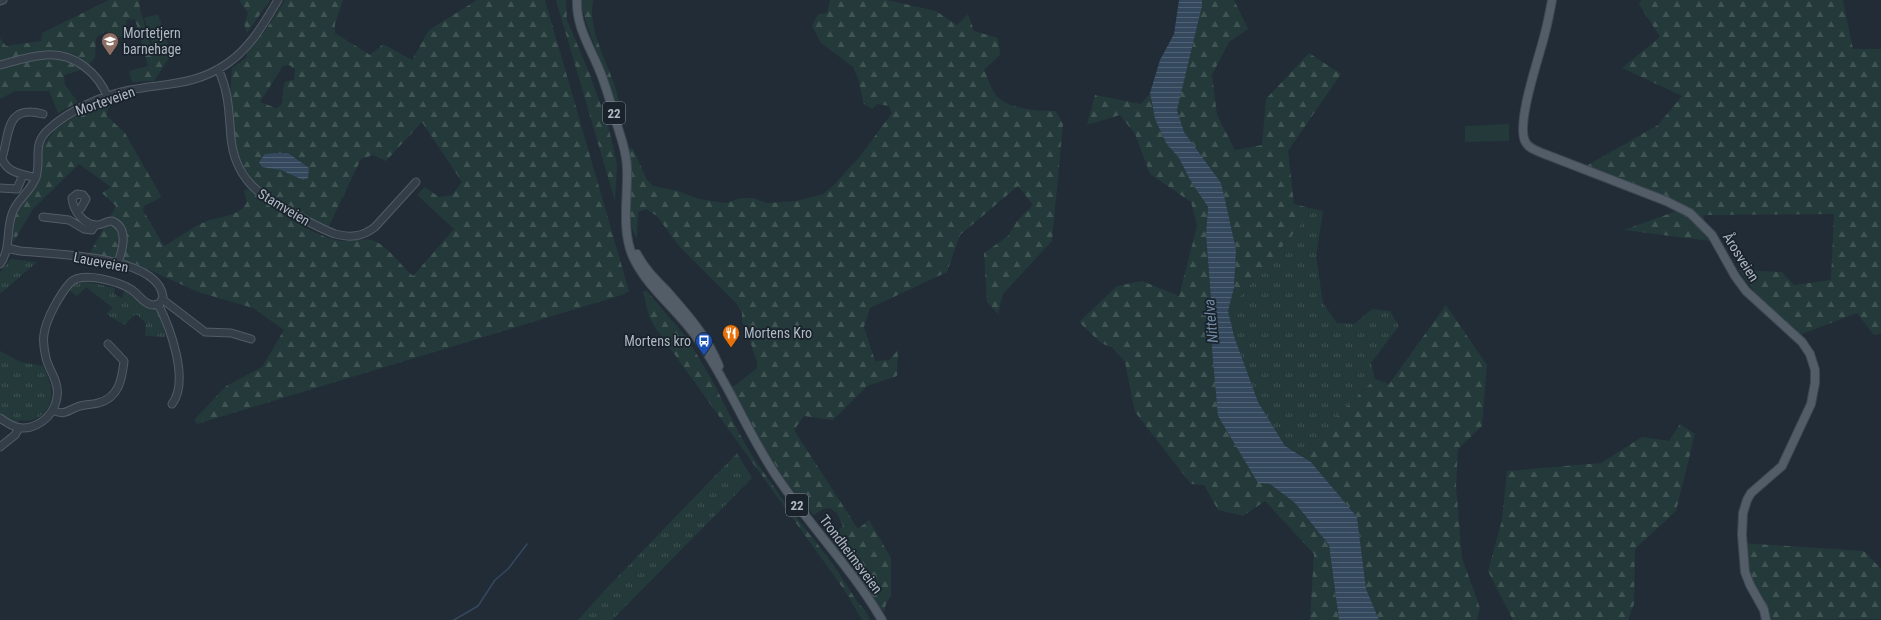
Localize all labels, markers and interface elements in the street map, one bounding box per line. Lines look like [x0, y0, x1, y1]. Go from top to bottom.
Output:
place label: Mortetjern barnehage [123, 25, 182, 57]
school or university icon: Mortetjern barnehage [100, 31, 120, 56]
street label: Morteveien [73, 83, 137, 119]
road number: 22 [603, 102, 625, 124]
street label: Stamveien [255, 185, 313, 229]
street label: Årosveien [1720, 229, 1763, 284]
street label: Laueveien [72, 249, 130, 275]
water label: Nittelva [1200, 298, 1222, 344]
restaurant icon: Mortens Kro [721, 323, 741, 348]
place label: Mortens Kro [744, 325, 812, 341]
bus stop icon: Mortens kro [694, 331, 714, 356]
place label: Mortens kro [624, 333, 691, 349]
road number: 22 [786, 494, 808, 516]
street label: Trondheimsveien [816, 512, 886, 596]

